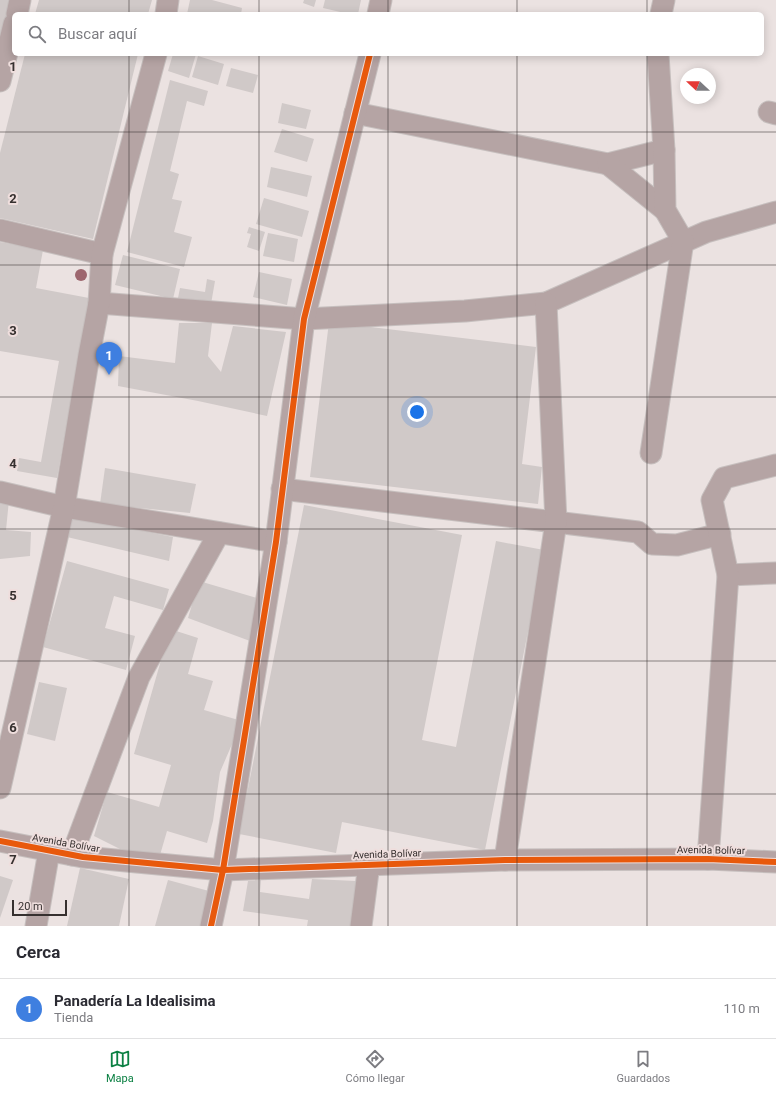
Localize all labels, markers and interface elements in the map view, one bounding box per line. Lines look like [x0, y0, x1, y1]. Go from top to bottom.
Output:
search box [12, 12, 764, 56]
icon: search [26, 23, 48, 45]
text: Buscar aquí [58, 25, 137, 43]
text: 1 [9, 59, 17, 74]
north arrow [680, 68, 716, 104]
text: 2 [9, 191, 17, 206]
text: 3 [9, 323, 17, 338]
pin: 1 [96, 342, 122, 375]
your location [407, 402, 427, 422]
text: 4 [9, 456, 17, 471]
text: 5 [9, 588, 17, 603]
text: 6 [9, 720, 17, 735]
street label: Avenida Bolívar [31, 832, 101, 854]
street label: Avenida Bolívar [677, 844, 746, 856]
street label: Avenida Bolívar [353, 847, 422, 861]
text: 7 [9, 852, 17, 867]
scale bar [12, 898, 67, 917]
text: 20 m [18, 900, 43, 913]
text: Cerca [16, 942, 60, 962]
text: Panadería La Idealisima [54, 992, 215, 1010]
text: 1 [25, 1001, 33, 1016]
text: 110 m [723, 1001, 760, 1016]
text: Tienda [54, 1010, 93, 1025]
tab: Mapa [106, 1048, 134, 1085]
tab: Cómo llegar [346, 1048, 405, 1085]
tab: Guardados [617, 1048, 670, 1085]

